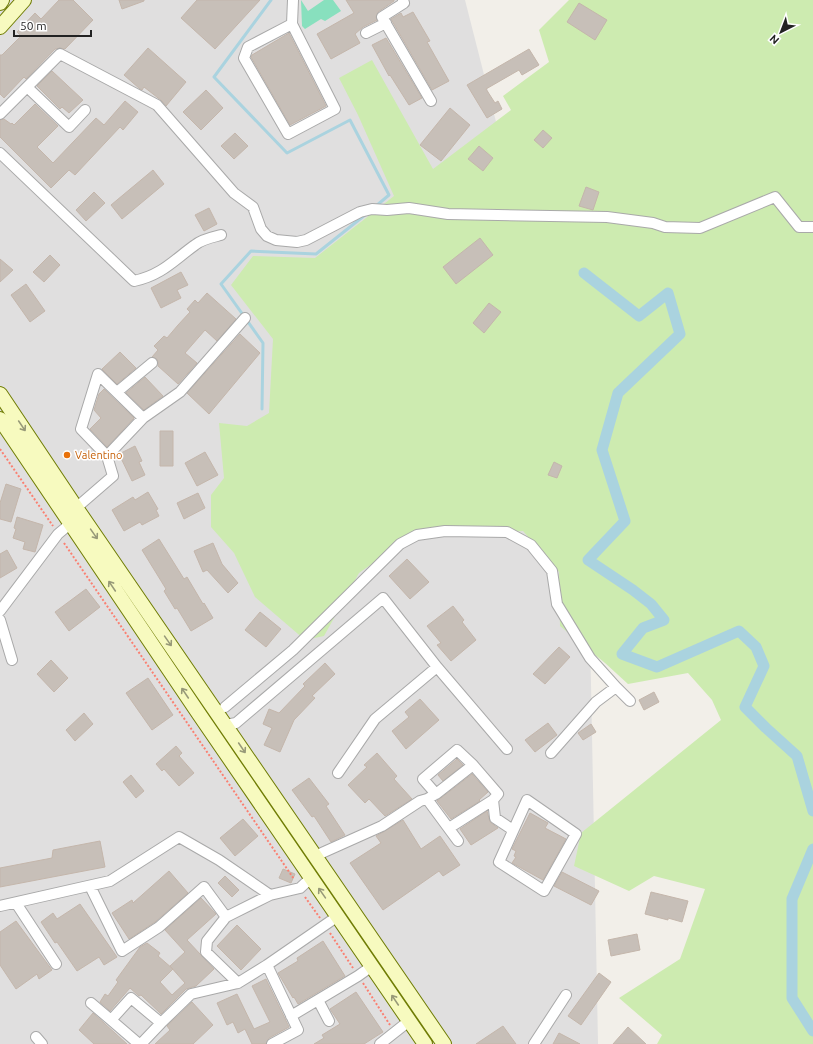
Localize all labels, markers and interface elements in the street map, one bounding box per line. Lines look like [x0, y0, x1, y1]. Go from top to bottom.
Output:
scale bar [14, 12, 91, 38]
north arrow [761, 12, 801, 52]
text: 50 m [20, 19, 47, 32]
text: N [767, 32, 781, 47]
one-way arrow [18, 421, 26, 432]
place label: Valentino [75, 449, 122, 461]
marker: Valentino [62, 450, 72, 460]
one-way arrow [90, 528, 98, 539]
one-way arrow [108, 580, 116, 591]
one-way arrow [164, 635, 172, 646]
one-way arrow [181, 688, 189, 699]
one-way arrow [238, 742, 246, 753]
one-way arrow [318, 887, 326, 898]
one-way arrow [391, 995, 399, 1006]

